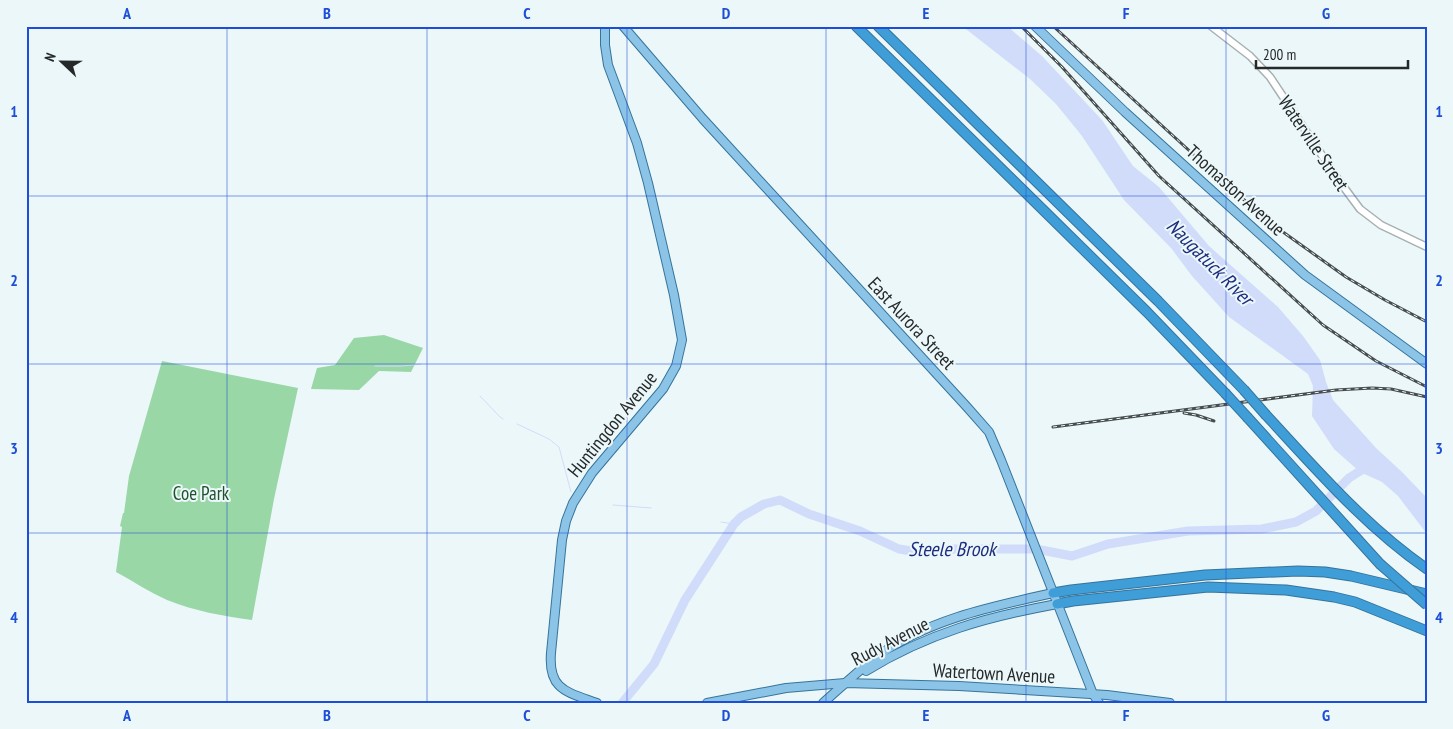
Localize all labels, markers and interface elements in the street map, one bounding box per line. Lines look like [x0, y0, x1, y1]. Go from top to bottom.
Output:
text: A [122, 3, 132, 23]
text: B [323, 3, 331, 23]
text: C [523, 3, 531, 23]
text: D [722, 3, 731, 23]
text: E [923, 3, 930, 23]
text: F [1123, 3, 1130, 23]
text: G [1322, 3, 1330, 23]
north arrow [38, 38, 88, 88]
scale bar [1256, 38, 1408, 70]
text: 200 m [1263, 45, 1296, 64]
text: N [40, 50, 60, 64]
street label: Waterville Street [1273, 91, 1355, 196]
text: 1 [10, 101, 18, 121]
text: 1 [1435, 101, 1443, 121]
street label: Thomaston Avenue [1182, 139, 1290, 241]
water label: Naugatuck River [1161, 213, 1261, 313]
text: 2 [10, 270, 18, 290]
text: 2 [1435, 270, 1443, 290]
street label: East Aurora Street [863, 272, 961, 375]
street label: Huntingdon Avenue [562, 366, 662, 482]
text: 3 [10, 438, 18, 458]
text: 3 [1435, 438, 1443, 458]
park label: Coe Park [173, 481, 230, 505]
water label: Steele Brook [908, 536, 998, 562]
text: 4 [10, 607, 18, 627]
text: 4 [1435, 607, 1443, 627]
street label: Rudy Avenue [847, 611, 933, 671]
street label: Watertown Avenue [932, 658, 1056, 688]
text: A [122, 705, 132, 725]
text: B [323, 705, 331, 725]
text: C [523, 705, 531, 725]
text: D [722, 705, 731, 725]
text: E [923, 705, 930, 725]
text: F [1123, 705, 1130, 725]
text: G [1322, 705, 1330, 725]

